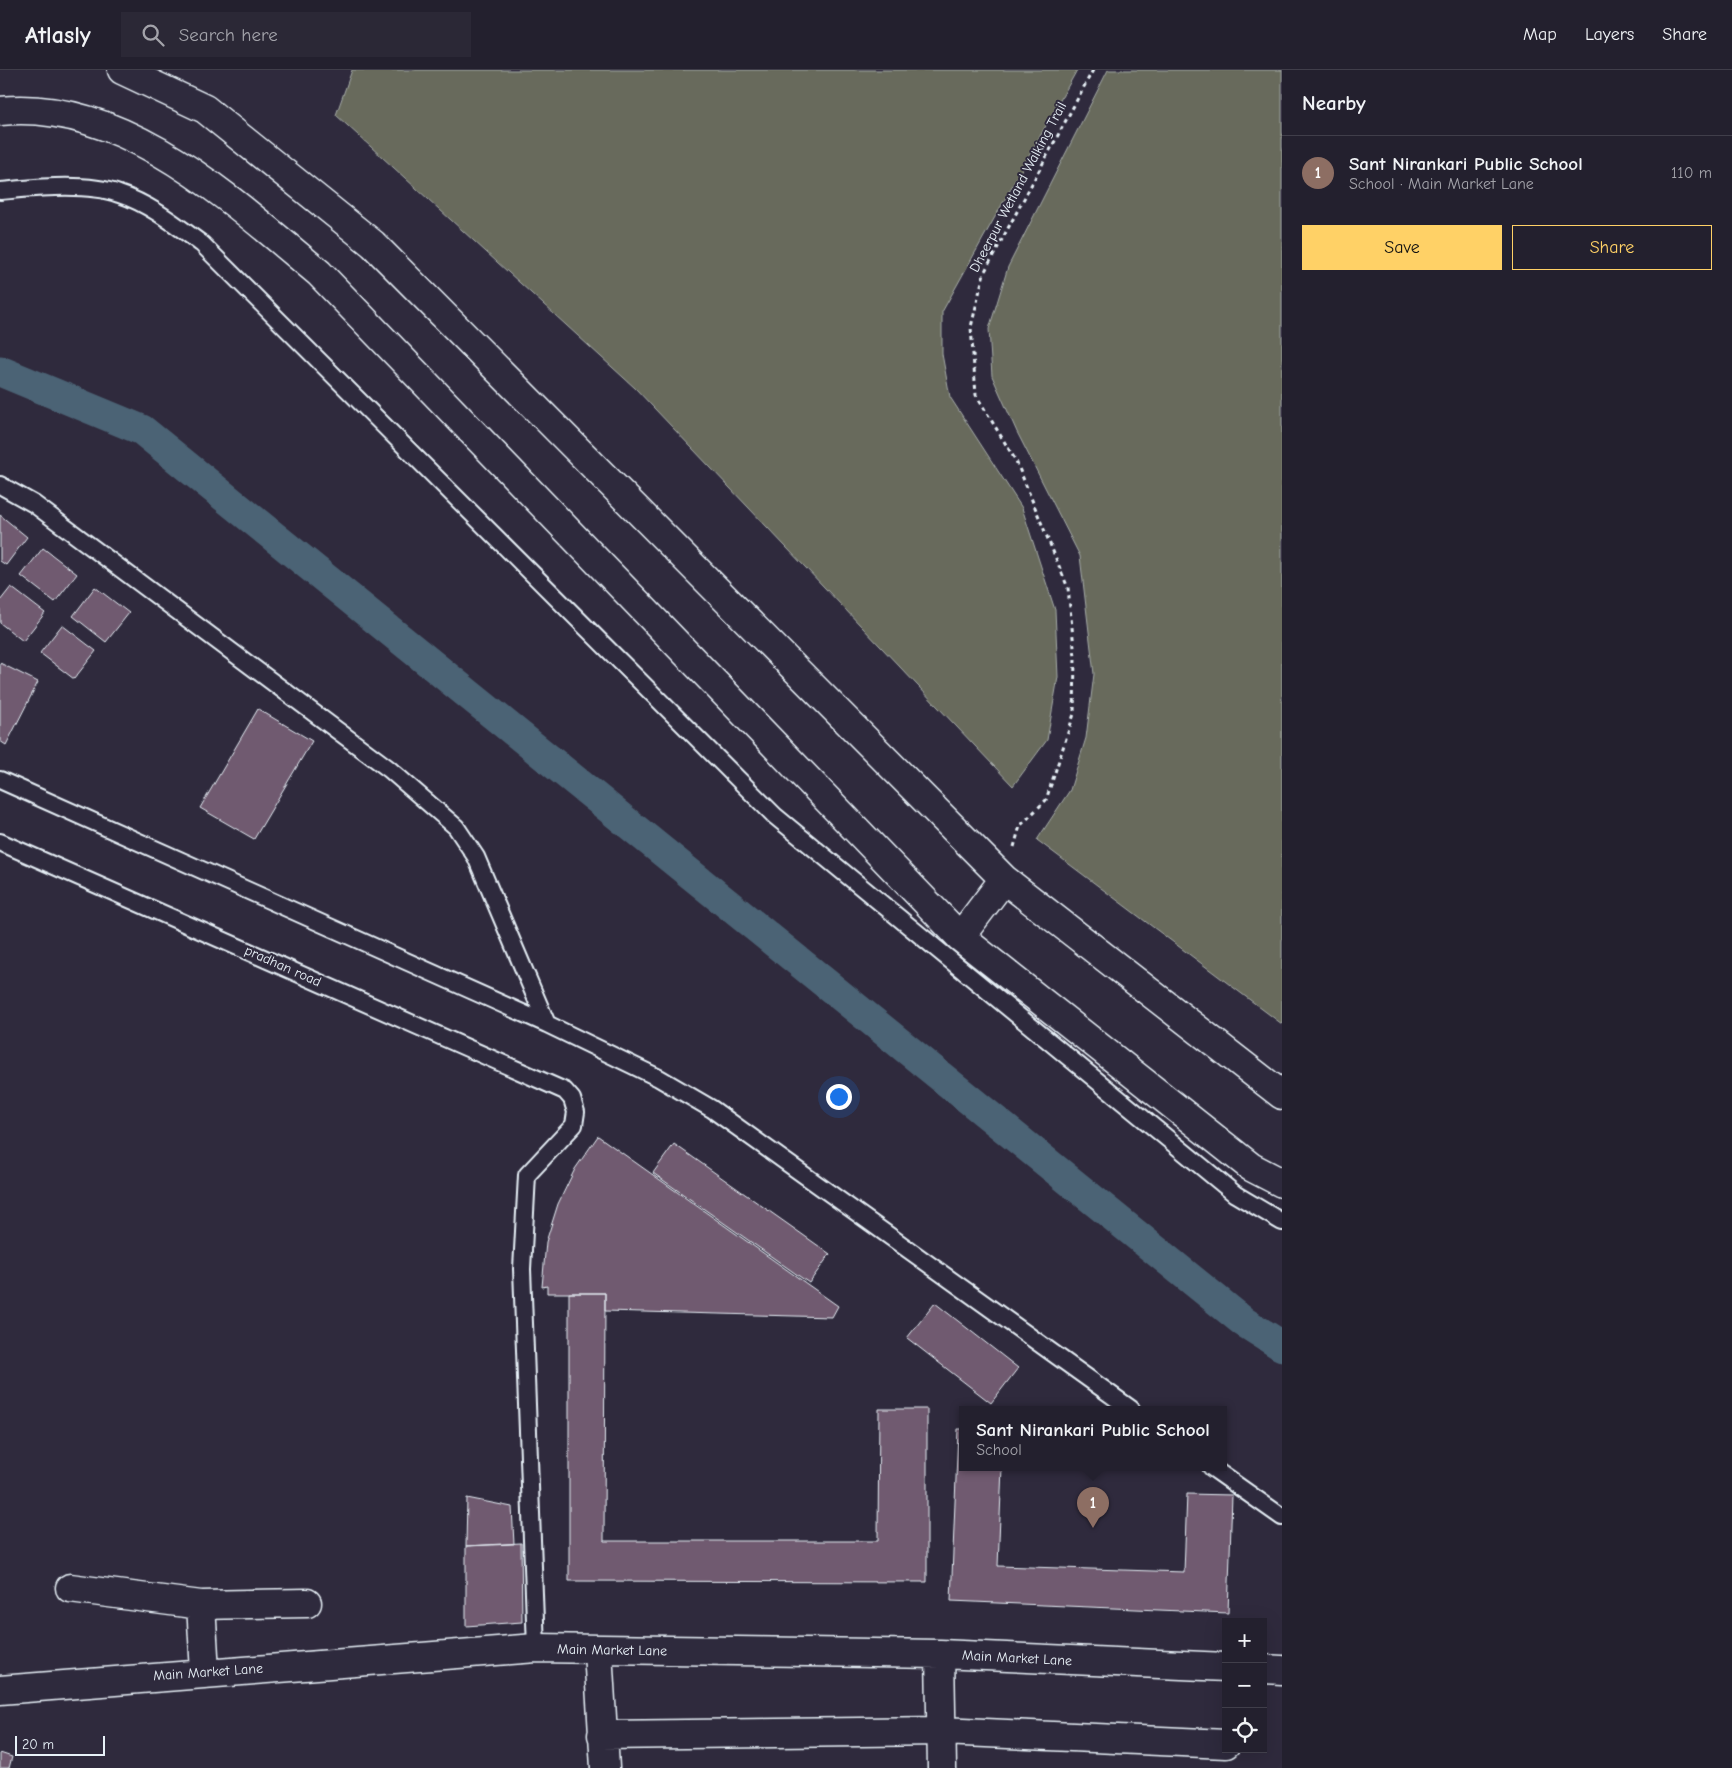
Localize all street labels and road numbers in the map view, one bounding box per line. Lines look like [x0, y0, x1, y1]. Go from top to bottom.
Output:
street label: Dheerpur Wetland Walking Trail [966, 99, 1070, 275]
street label: pradhan road [242, 942, 324, 990]
street label: Main Market Lane [557, 1641, 667, 1659]
street label: Main Market Lane [962, 1647, 1072, 1669]
street label: Main Market Lane [153, 1660, 263, 1684]

